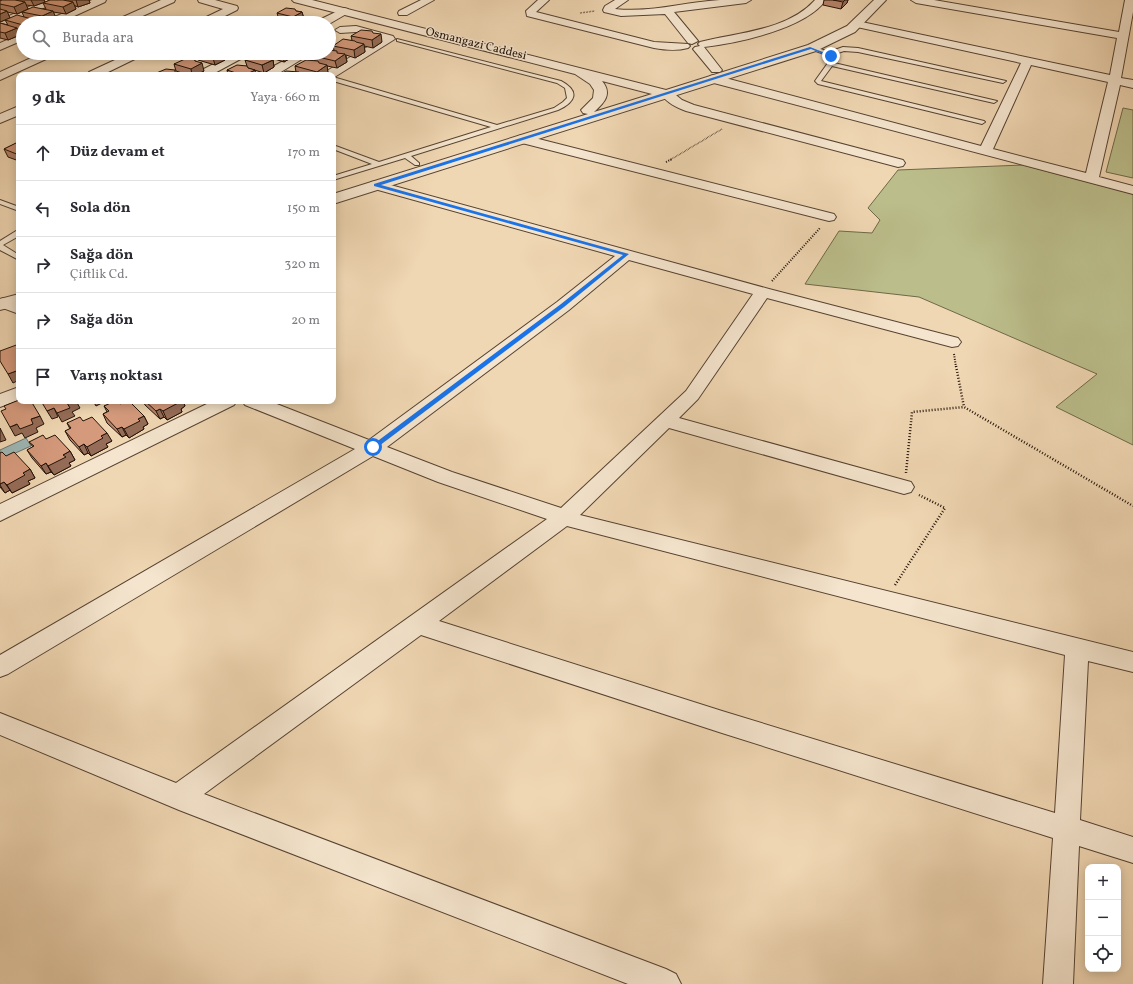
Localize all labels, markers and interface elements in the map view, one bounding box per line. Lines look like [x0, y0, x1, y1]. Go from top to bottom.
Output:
search box [16, 16, 336, 60]
street label: Osmangazi Caddesi [424, 24, 529, 64]
icon: search [30, 27, 52, 49]
text: Burada ara [62, 28, 134, 49]
route end [822, 47, 840, 65]
text: 9 dk [32, 87, 65, 110]
text: Yaya · 660 m [250, 89, 320, 107]
icon: ahead [32, 142, 54, 164]
text: Düz devam et [70, 142, 165, 163]
text: 170 m [287, 144, 320, 162]
icon: left [32, 198, 54, 220]
text: Sola dön [70, 198, 131, 219]
text: 150 m [287, 200, 320, 218]
text: Sağa dön [70, 245, 134, 266]
icon: right [32, 254, 54, 276]
text: 320 m [285, 256, 320, 274]
text: Çiftlik Cd. [70, 266, 128, 284]
icon: right [32, 310, 54, 332]
text: Sağa dön [70, 310, 134, 331]
text: 20 m [291, 312, 320, 330]
icon: arrive [32, 366, 54, 388]
text: Varış noktası [70, 366, 163, 387]
route start [364, 438, 382, 456]
map controls [1085, 864, 1121, 972]
button: + [1085, 864, 1121, 900]
button: − [1085, 900, 1121, 936]
button: locate [1085, 936, 1121, 972]

